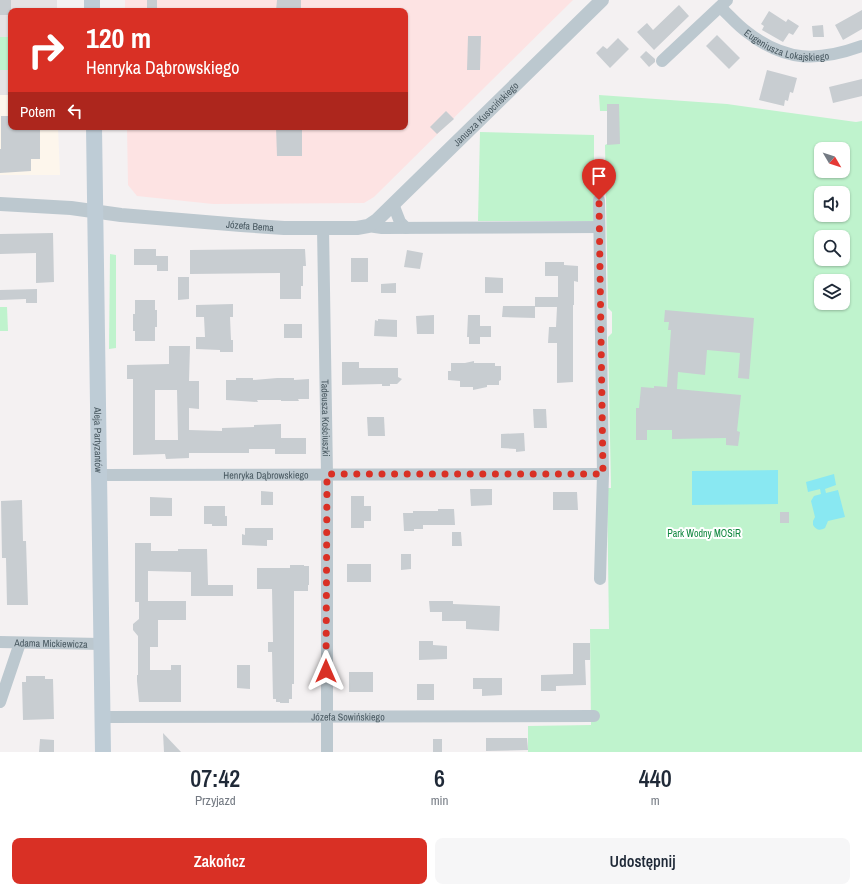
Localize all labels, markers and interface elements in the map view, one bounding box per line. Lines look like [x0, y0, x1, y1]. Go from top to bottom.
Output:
text: 120 m [86, 19, 151, 57]
icon: right [20, 24, 72, 76]
street label: Eugeniusza Lokajskiego [742, 26, 830, 63]
text: Henryka Dąbrowskiego [86, 55, 239, 80]
street label: Janusza Kusocińskiego [450, 79, 521, 149]
icon: left [64, 100, 86, 122]
text: Potem [20, 101, 56, 122]
north arrow [814, 142, 850, 178]
map controls [814, 142, 850, 310]
pin [582, 159, 616, 200]
icon: arrive [588, 165, 610, 187]
button: sound [814, 186, 850, 222]
street label: Józefa Bema [226, 217, 275, 234]
button: search [814, 230, 850, 266]
button: layers [814, 274, 850, 310]
street label: Tadeusza Kościuszki [319, 379, 333, 457]
street label: Aleja Partyzantów [92, 406, 105, 473]
street label: Henryka Dąbrowskiego [223, 468, 309, 481]
park label: Park Wodny MOSiR [667, 527, 741, 540]
street label: Adama Mickiewicza [13, 636, 88, 650]
position arrow [305, 650, 347, 692]
street label: Józefa Sowińskiego [311, 710, 385, 723]
text: 07:42 [190, 762, 240, 794]
text: 6 [434, 762, 445, 794]
text: 440 [639, 762, 672, 794]
text: Przyjazd [195, 792, 236, 809]
text: min [431, 792, 448, 809]
text: m [651, 792, 660, 809]
button: Zakończ [12, 838, 427, 884]
button: Udostępnij [435, 838, 850, 884]

